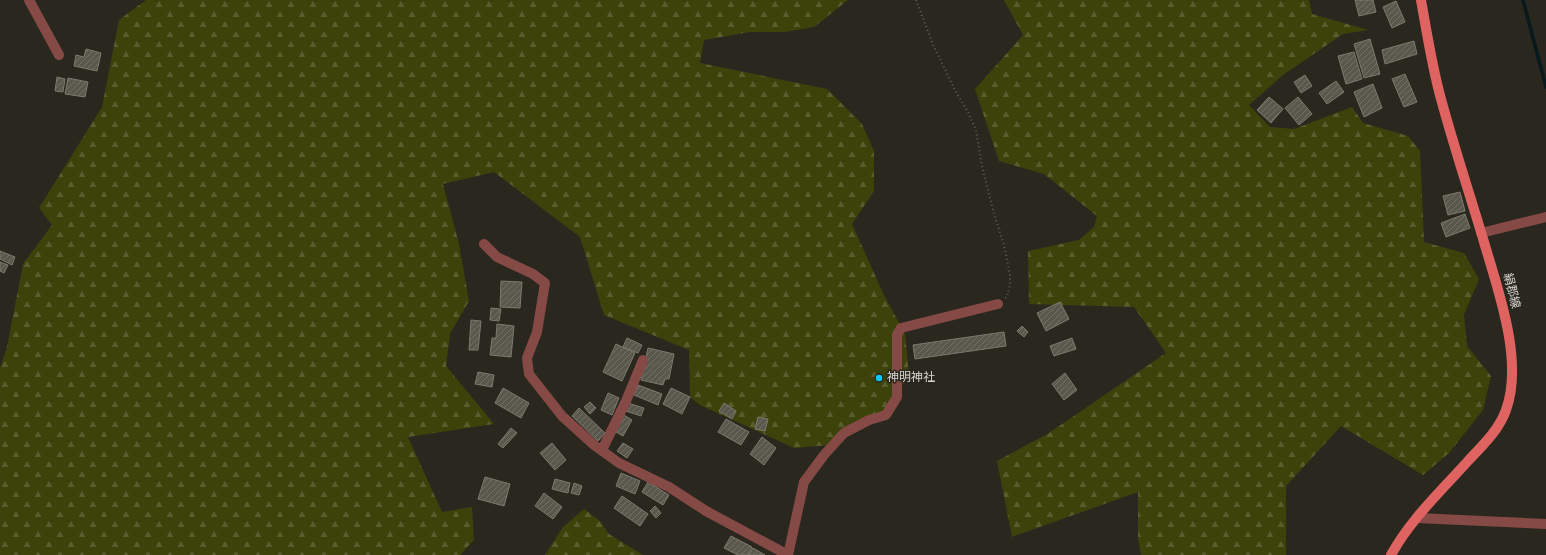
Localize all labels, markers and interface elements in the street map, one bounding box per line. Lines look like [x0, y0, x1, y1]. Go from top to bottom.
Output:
street label: 絹郡線 [1499, 272, 1523, 310]
place label: 神明神社 [887, 370, 935, 386]
marker: 神明神社 [874, 373, 884, 383]

